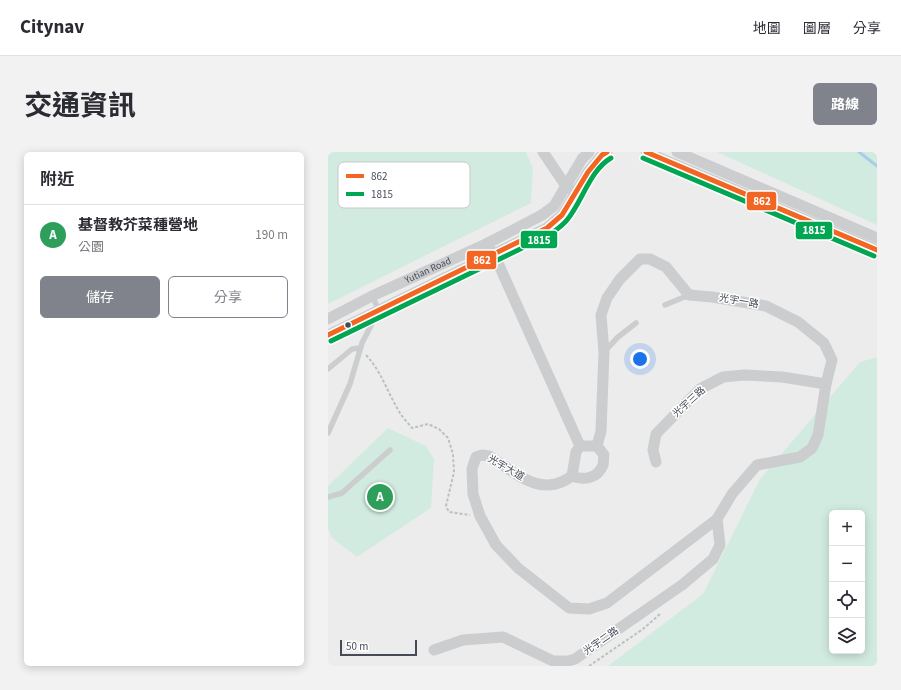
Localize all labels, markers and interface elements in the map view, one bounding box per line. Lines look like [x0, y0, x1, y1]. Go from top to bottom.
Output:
text: Citynav [20, 14, 84, 41]
text: 地圖 [753, 19, 781, 39]
text: 圖層 [803, 19, 831, 39]
text: 分享 [853, 19, 881, 39]
button: 路線 [813, 83, 877, 125]
text: 交通資訊 [24, 86, 136, 126]
legend [338, 162, 470, 208]
text: 附近 [40, 168, 74, 192]
text: 862 [371, 169, 387, 184]
text: 1815 [371, 187, 393, 202]
line badge: 862 [746, 191, 777, 211]
text: 862 [753, 194, 771, 209]
text: 基督教芥菜種營地 [78, 215, 198, 236]
line badge: 1815 [795, 221, 833, 240]
text: 1815 [802, 223, 826, 238]
text: A [49, 226, 57, 244]
text: 190 m [255, 226, 288, 244]
line badge: 1815 [520, 230, 558, 249]
text: 1815 [527, 233, 551, 248]
text: 公園 [78, 238, 104, 256]
line badge: 862 [466, 250, 497, 270]
text: 862 [473, 253, 491, 268]
street label: Yutian Road [401, 254, 453, 288]
button: 儲存 [40, 276, 160, 318]
button: 分享 [168, 276, 288, 318]
street label: 光宇一路 [718, 291, 760, 311]
unlabelled marker [343, 320, 353, 330]
your location [630, 349, 650, 369]
street label: 光宇三路 [669, 383, 709, 421]
street label: 光宇大道 [485, 452, 527, 484]
pin: A [367, 482, 393, 512]
map controls [829, 510, 865, 654]
button: + [829, 510, 865, 546]
button: − [829, 546, 865, 582]
button: locate [829, 582, 865, 618]
button: layers [829, 618, 865, 654]
street label: 光宇二路 [581, 624, 621, 658]
scale bar [340, 638, 417, 657]
text: 50 m [346, 639, 368, 654]

